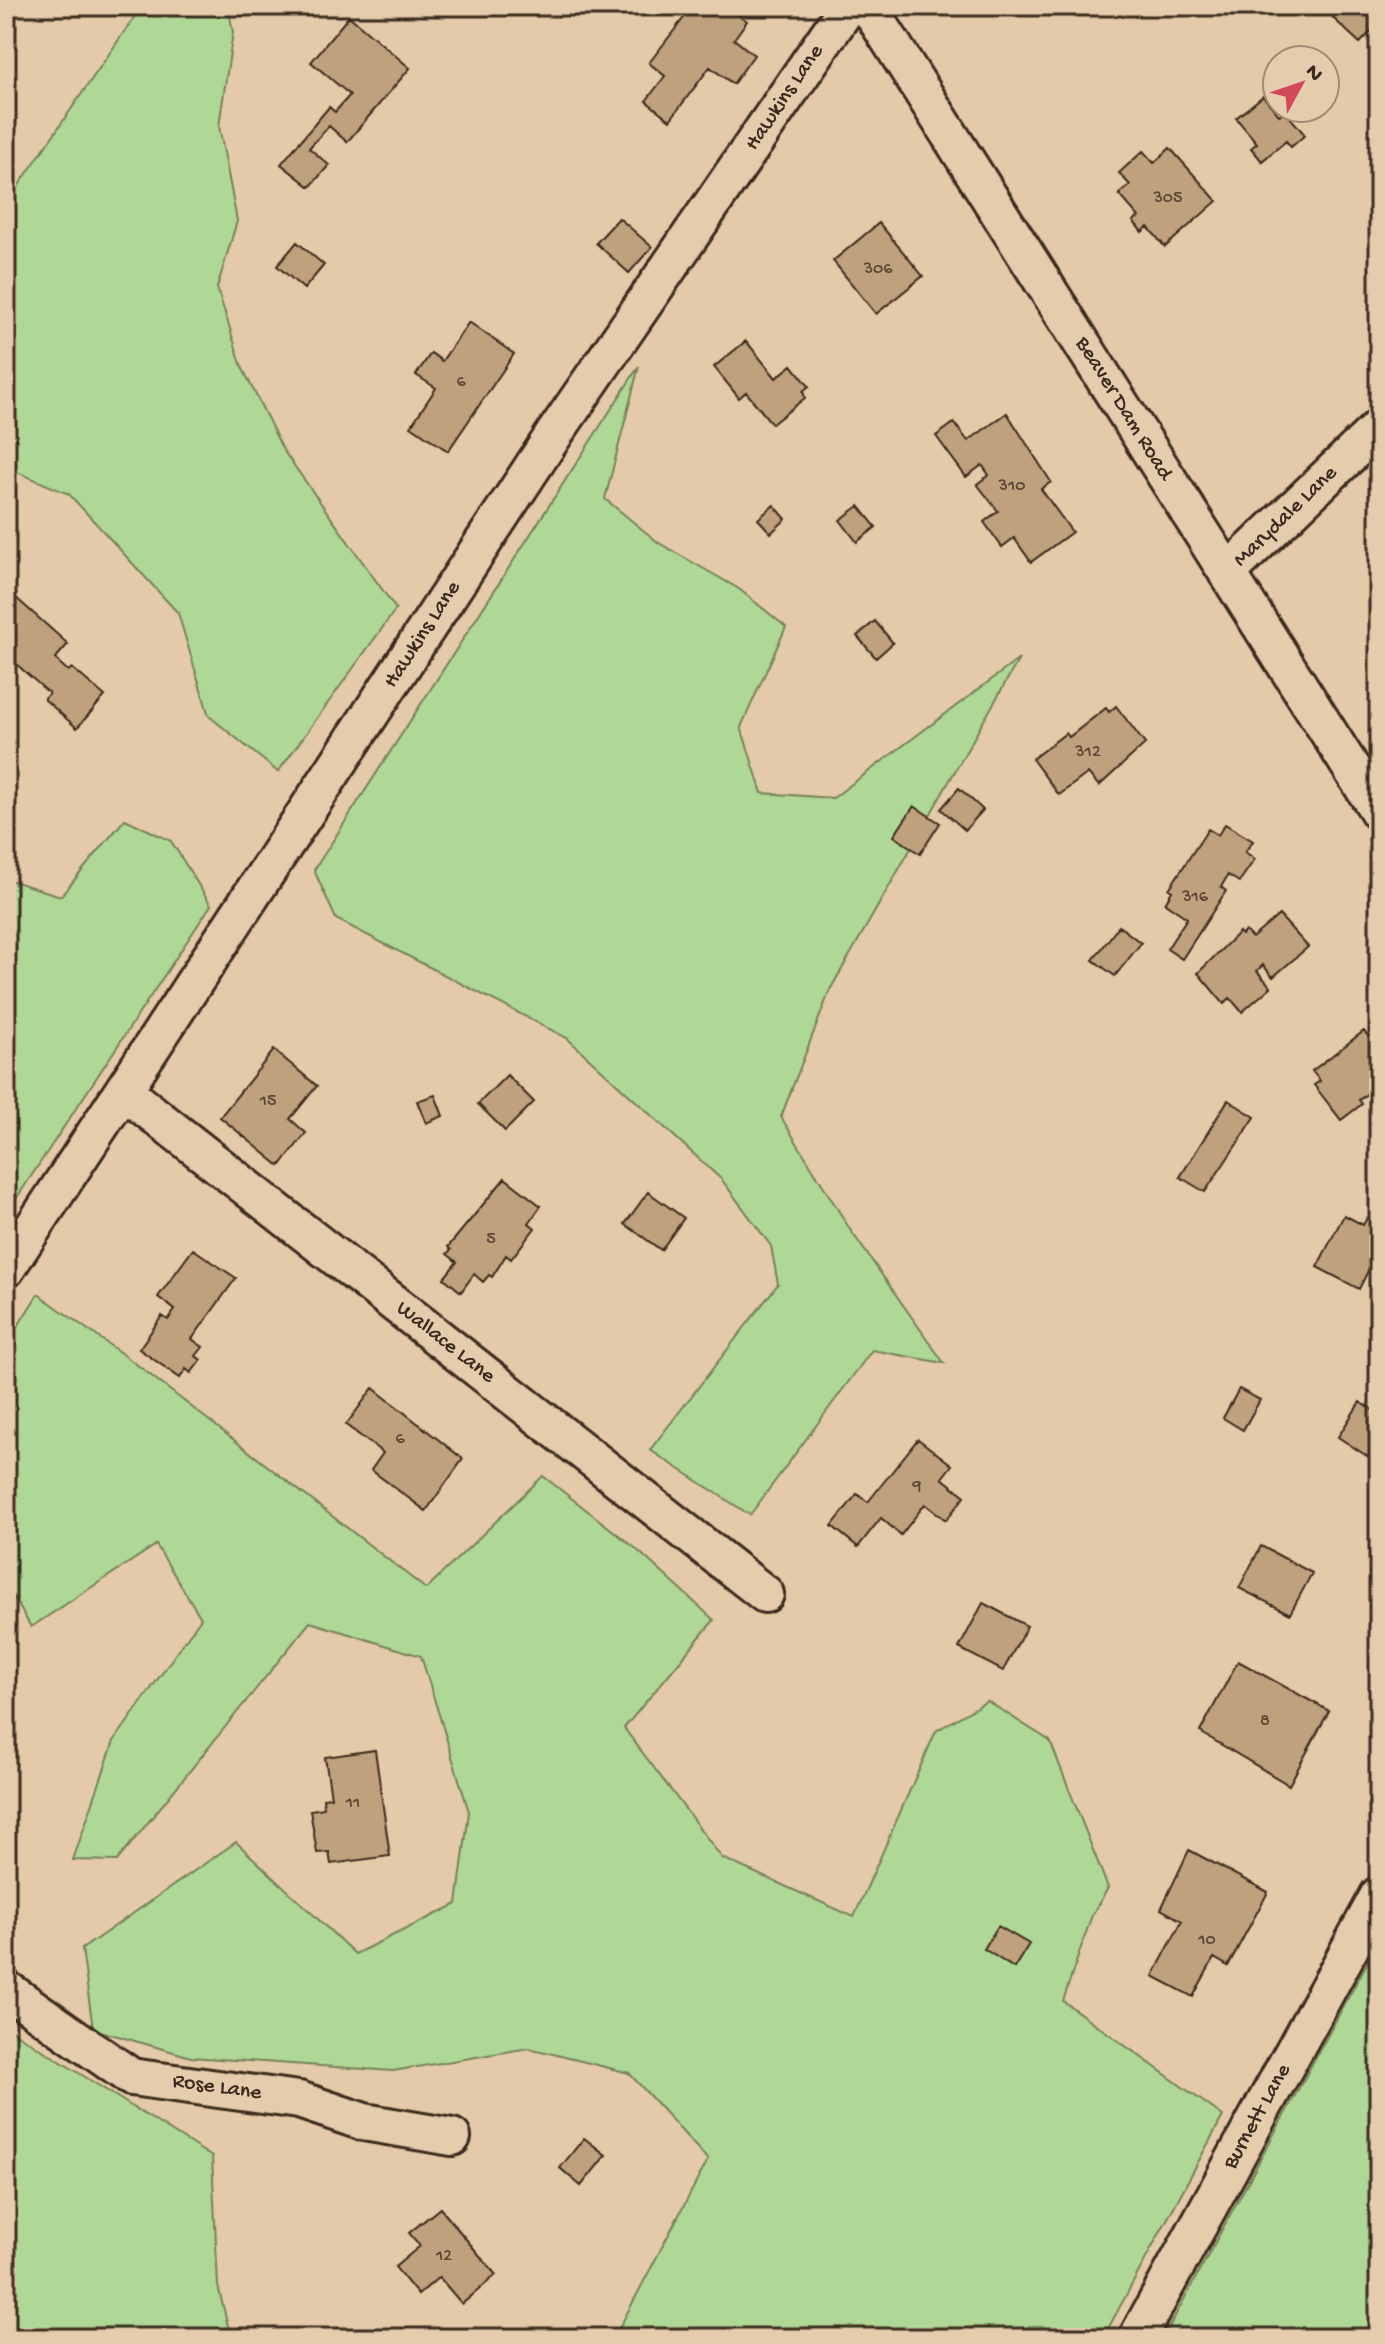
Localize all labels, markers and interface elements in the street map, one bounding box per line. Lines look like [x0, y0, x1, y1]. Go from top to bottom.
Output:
street label: Hawkins Lane [740, 40, 830, 156]
north arrow [1261, 44, 1341, 124]
text: N [1299, 60, 1328, 88]
house number: 305 [1152, 188, 1183, 209]
house number: 306 [863, 259, 893, 280]
street label: Beaver Dam Road [1068, 332, 1179, 487]
house number: 6 [456, 372, 466, 393]
street label: Marydale Lane [1229, 460, 1344, 573]
house number: 310 [998, 476, 1025, 497]
street label: Hawkins Lane [379, 576, 468, 693]
house number: 312 [1074, 742, 1101, 763]
house number: 316 [1181, 887, 1209, 908]
house number: 15 [259, 1091, 276, 1112]
house number: 5 [486, 1229, 496, 1250]
street label: Wallace Lane [390, 1296, 500, 1390]
house number: 6 [395, 1429, 405, 1450]
house number: 9 [911, 1476, 922, 1497]
house number: 8 [1260, 1711, 1270, 1732]
house number: 11 [345, 1793, 360, 1814]
house number: 10 [1197, 1930, 1216, 1951]
street label: Burnett Lane [1218, 2059, 1298, 2175]
street label: Rose Lane [171, 2069, 264, 2107]
house number: 12 [435, 2246, 452, 2267]

